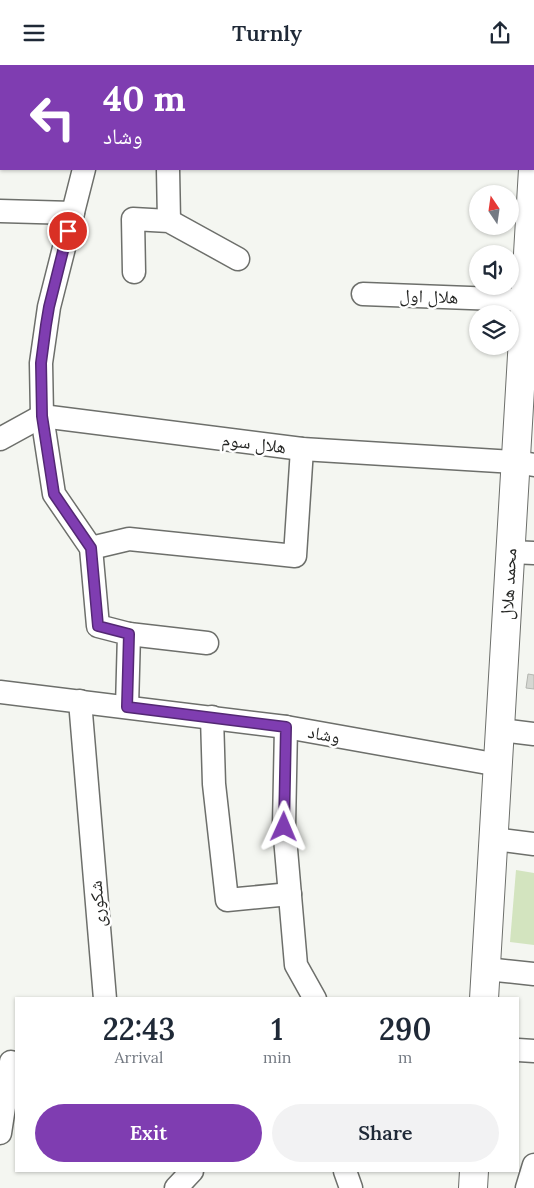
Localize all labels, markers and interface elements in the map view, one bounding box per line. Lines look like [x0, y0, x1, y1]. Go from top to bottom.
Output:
icon: menu [20, 19, 48, 47]
text: Turnly [232, 19, 302, 47]
icon: share [486, 19, 514, 47]
text: 40 m [103, 76, 186, 121]
icon: left [20, 85, 85, 150]
text: وشاد [103, 122, 142, 150]
north arrow [469, 185, 519, 235]
map controls [469, 185, 519, 355]
pin [47, 210, 89, 252]
icon: arrive [54, 217, 82, 245]
button: sound [469, 245, 519, 295]
street label: هلال اول [399, 283, 459, 309]
button: layers [469, 305, 519, 355]
street label: هلال سوم [220, 428, 287, 459]
street label: محمد هلال [495, 548, 521, 620]
street label: وشاد [306, 720, 342, 748]
position arrow [257, 800, 309, 852]
street label: شکوری [84, 880, 110, 928]
text: 22:43 [103, 1010, 175, 1048]
text: 1 [271, 1010, 283, 1048]
text: 290 [379, 1010, 431, 1048]
text: Arrival [115, 1047, 163, 1067]
text: min [263, 1047, 291, 1067]
text: m [398, 1047, 412, 1067]
button: Exit [35, 1104, 262, 1162]
button: Share [272, 1104, 499, 1162]

